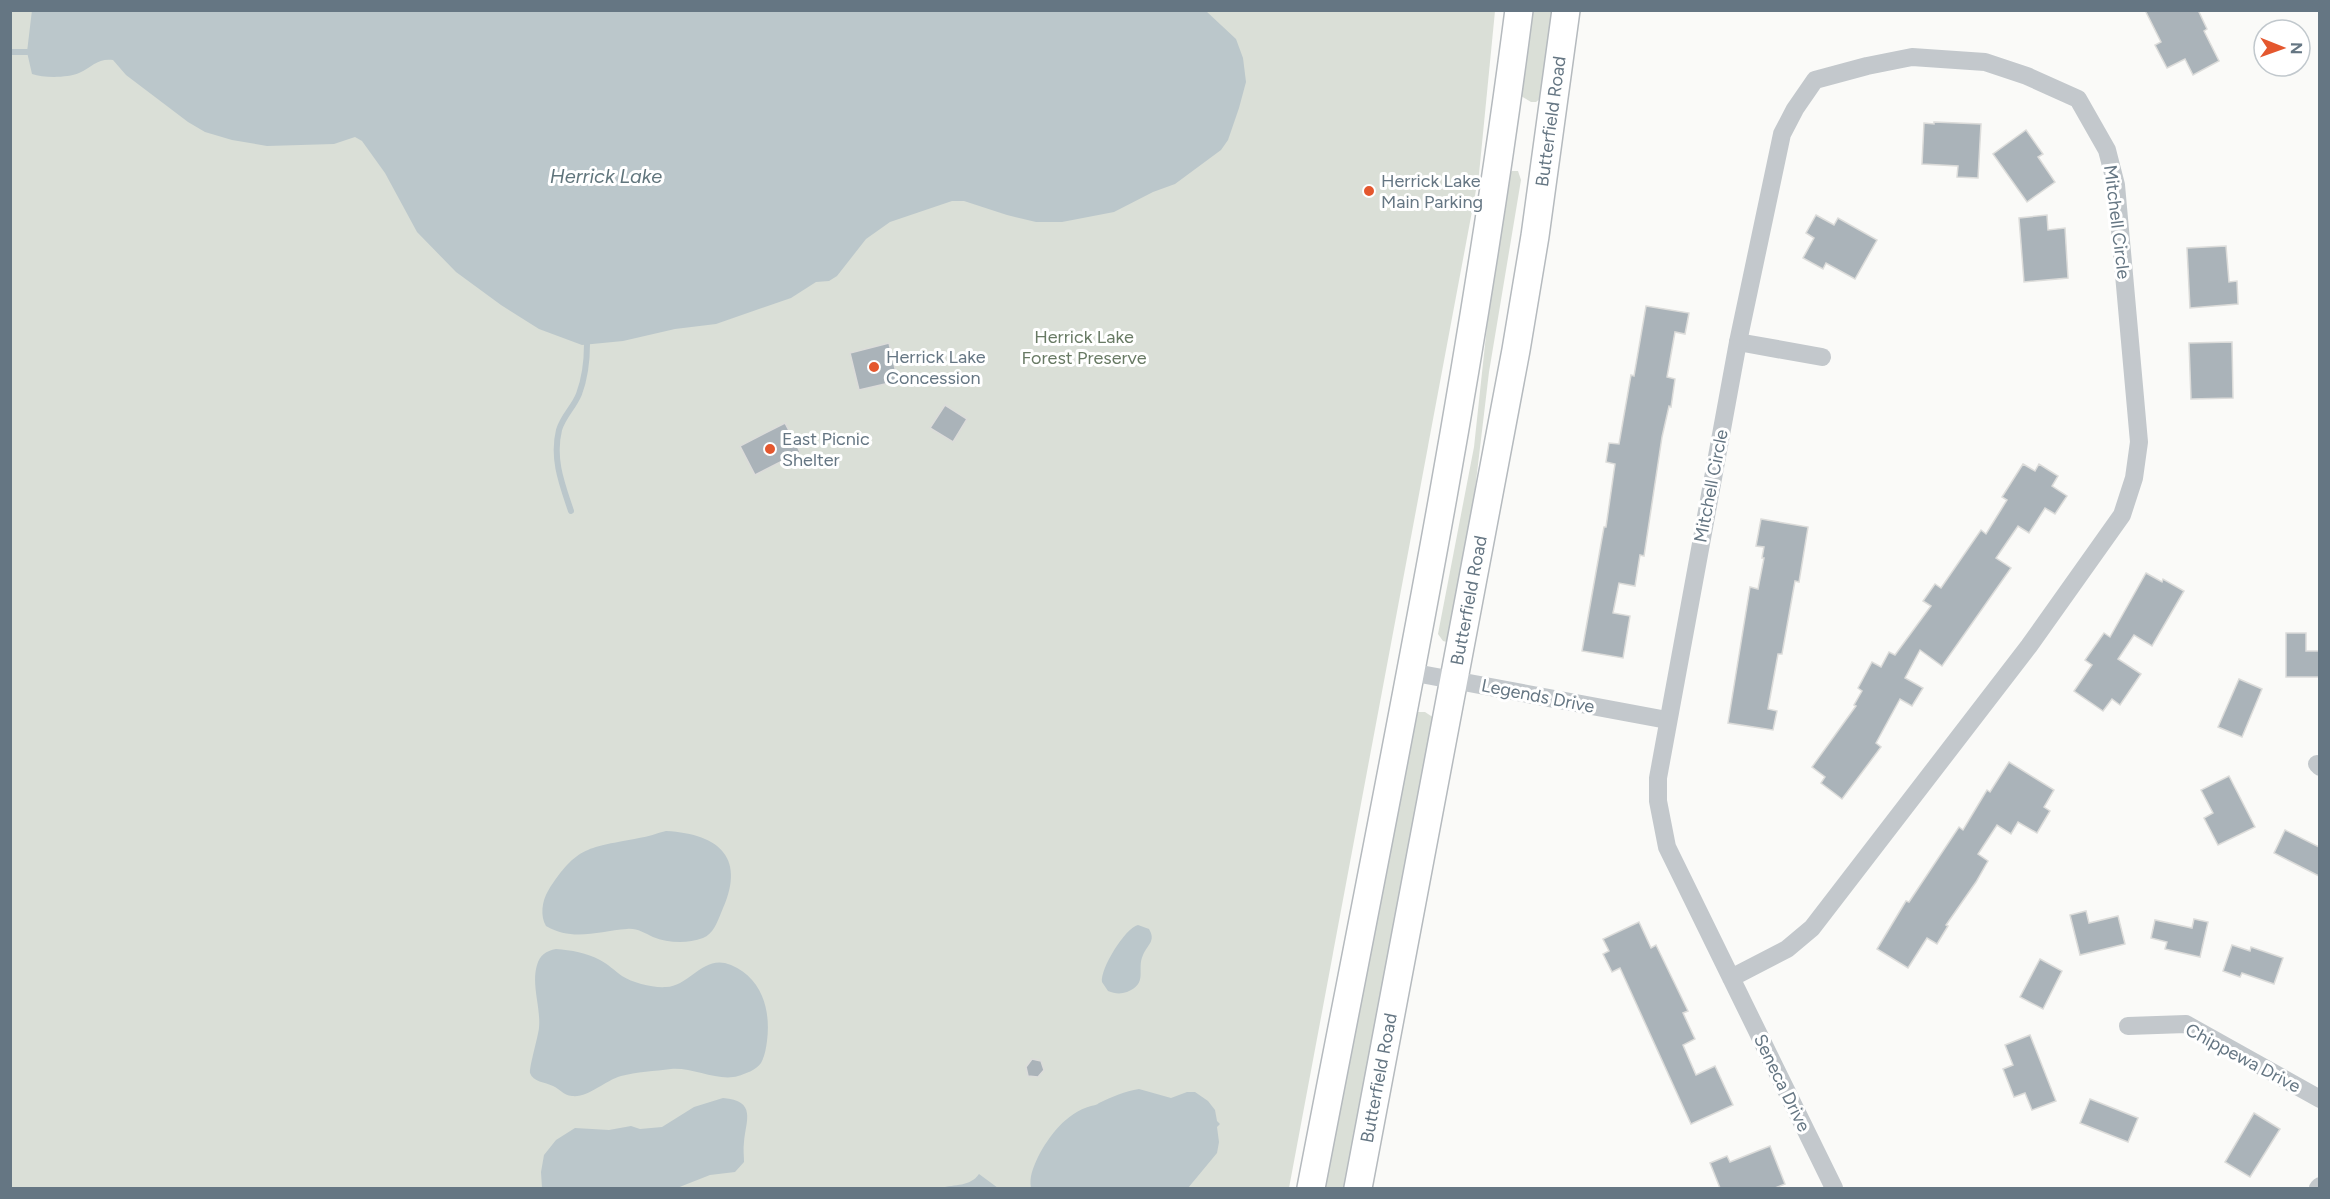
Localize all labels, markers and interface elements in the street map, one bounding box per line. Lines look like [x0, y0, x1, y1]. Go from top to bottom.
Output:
north arrow [2252, 18, 2312, 78]
text: N [2287, 42, 2306, 55]
street label: Butterfield Road [1531, 55, 1571, 188]
water label: Herrick Lake [550, 164, 662, 188]
street label: Mitchell Circle [2099, 164, 2135, 281]
place label: Herrick Lake Main Parking [1381, 170, 1483, 213]
marker: Herrick Lake Main Parking [1362, 184, 1376, 198]
park label: Herrick Lake Forest Preserve [1021, 326, 1147, 369]
place label: Herrick Lake Concession [886, 346, 986, 389]
marker: Herrick Lake Concession [867, 360, 881, 374]
street label: Mitchell Circle [1689, 427, 1733, 544]
place label: East Picnic Shelter [782, 428, 870, 471]
marker: East Picnic Shelter [763, 442, 777, 456]
street label: Butterfield Road [1446, 534, 1492, 667]
street label: Legends Drive [1480, 674, 1597, 718]
street label: Butterfield Road [1356, 1011, 1402, 1145]
street label: Chippewa Drive [2182, 1018, 2304, 1098]
street label: Seneca Drive [1749, 1031, 1815, 1135]

